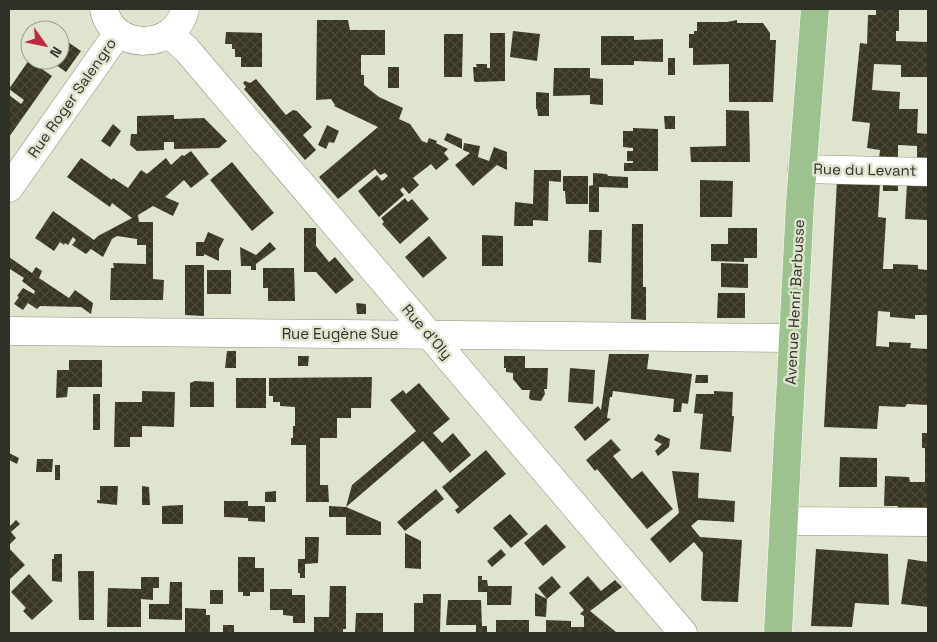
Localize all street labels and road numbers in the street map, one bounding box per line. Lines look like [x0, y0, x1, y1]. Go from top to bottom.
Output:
street label: Rue Roger Salengro [23, 34, 120, 161]
street label: Rue du Levant [813, 159, 917, 180]
street label: Avenue Henri Barbusse [781, 219, 808, 385]
street label: Rue d'Oly [398, 300, 457, 363]
street label: Rue Eugène Sue [282, 324, 398, 343]

